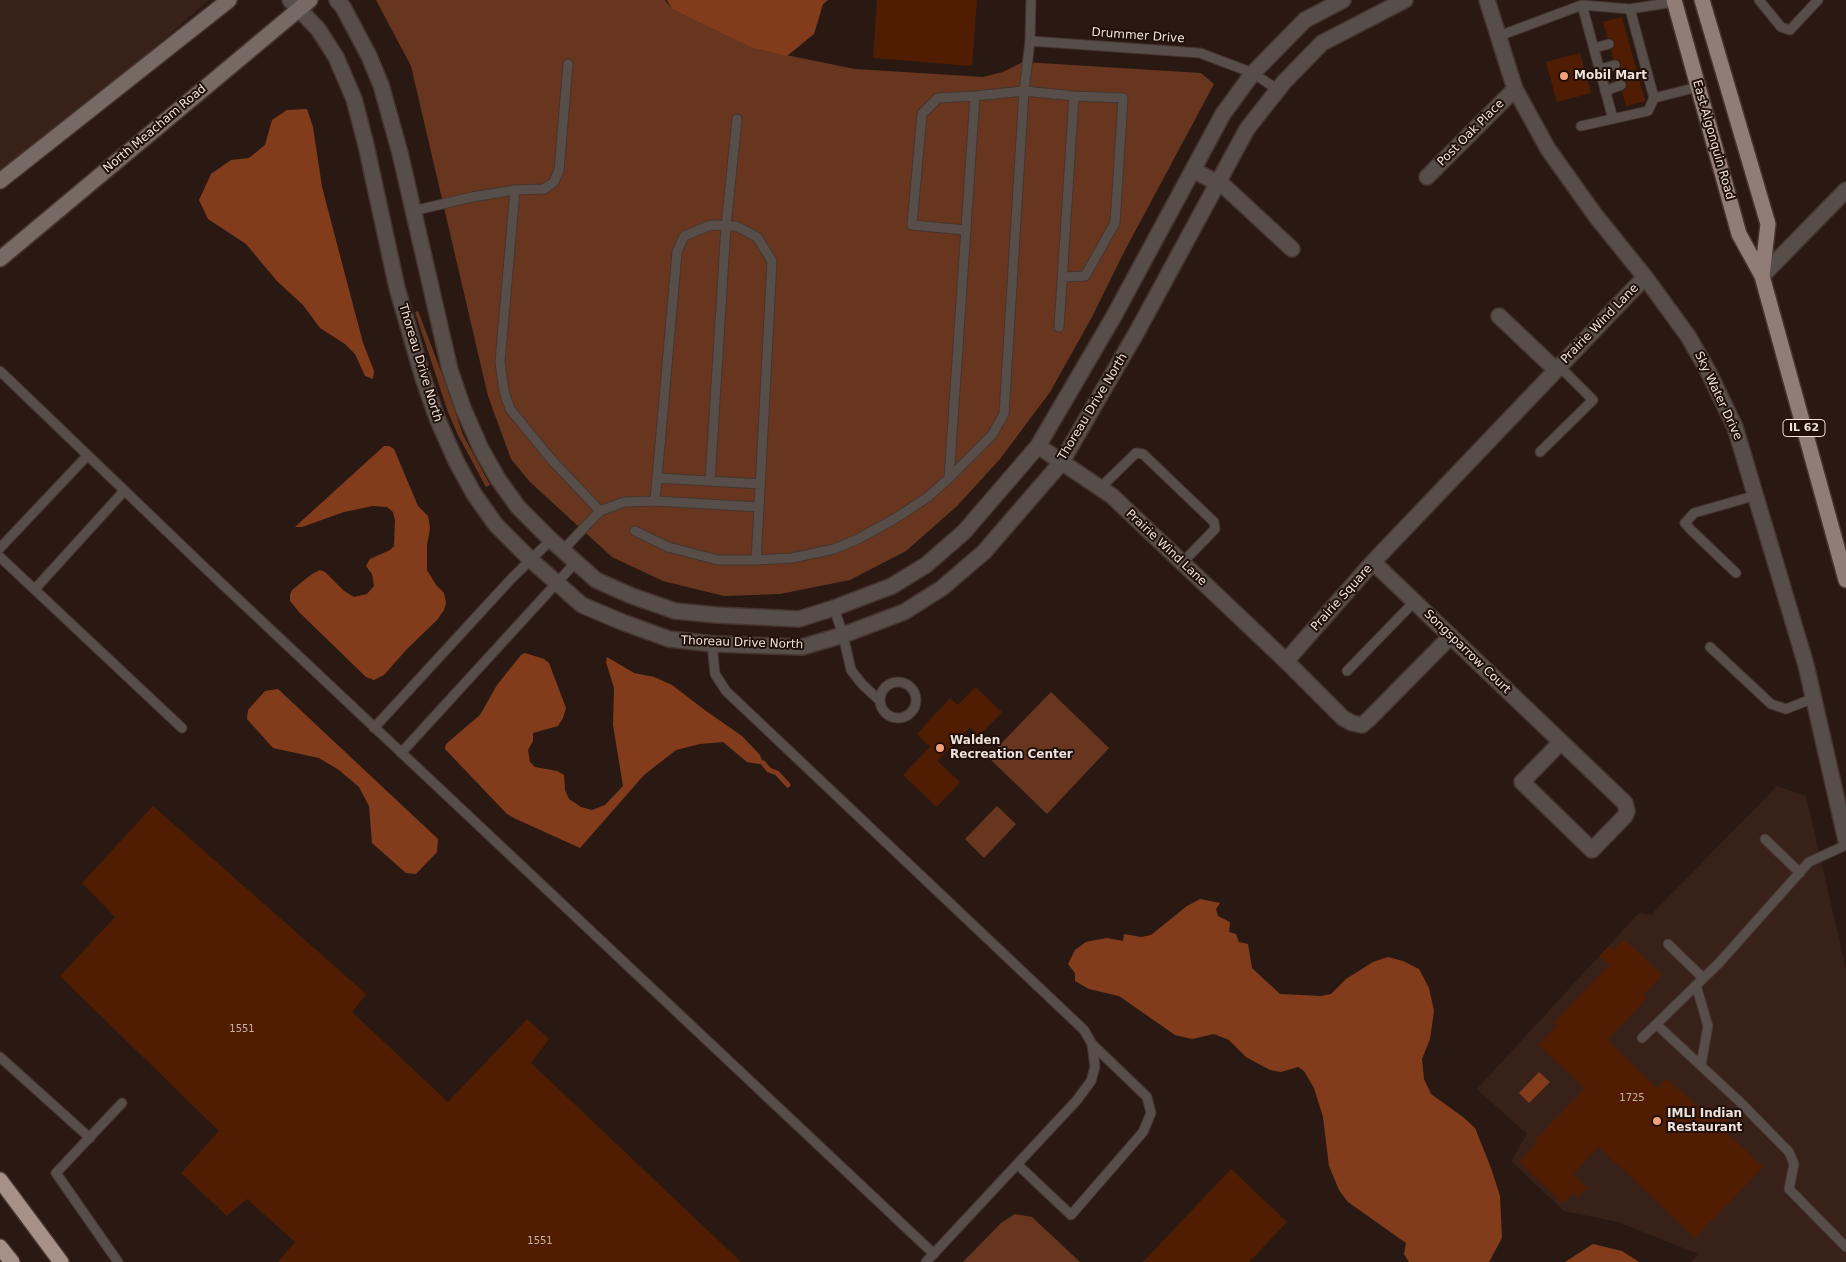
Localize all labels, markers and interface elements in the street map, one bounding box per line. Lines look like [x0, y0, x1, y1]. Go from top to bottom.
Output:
street label: Drummer Drive [1091, 26, 1185, 46]
place label: Mobil Mart [1574, 69, 1647, 83]
marker: Mobil Mart [1558, 70, 1570, 82]
street label: East Algonquin Road [1689, 78, 1737, 202]
street label: North Meacham Road [101, 82, 209, 176]
street label: Post Oak Place [1435, 97, 1507, 169]
street label: Prairie Wind Lane [1558, 281, 1642, 367]
street label: Thoreau Drive North [395, 302, 445, 424]
street label: Sky Water Drive [1691, 349, 1745, 443]
street label: Thoreau Drive North [1055, 351, 1131, 463]
road number: IL 62 [1783, 419, 1825, 436]
street label: Prairie Wind Lane [1123, 507, 1209, 589]
street label: Prairie Square [1308, 562, 1376, 634]
street label: Songsparrow Court [1421, 607, 1513, 697]
street label: Thoreau Drive North [681, 634, 803, 652]
place label: Walden Recreation Center [950, 734, 1073, 762]
marker: Walden Recreation Center [934, 742, 946, 754]
house number: 1551 [229, 1023, 255, 1035]
house number: 1725 [1619, 1092, 1645, 1104]
place label: IMLI Indian Restaurant [1667, 1107, 1742, 1135]
marker: IMLI Indian Restaurant [1651, 1115, 1663, 1127]
house number: 1551 [527, 1235, 553, 1247]

